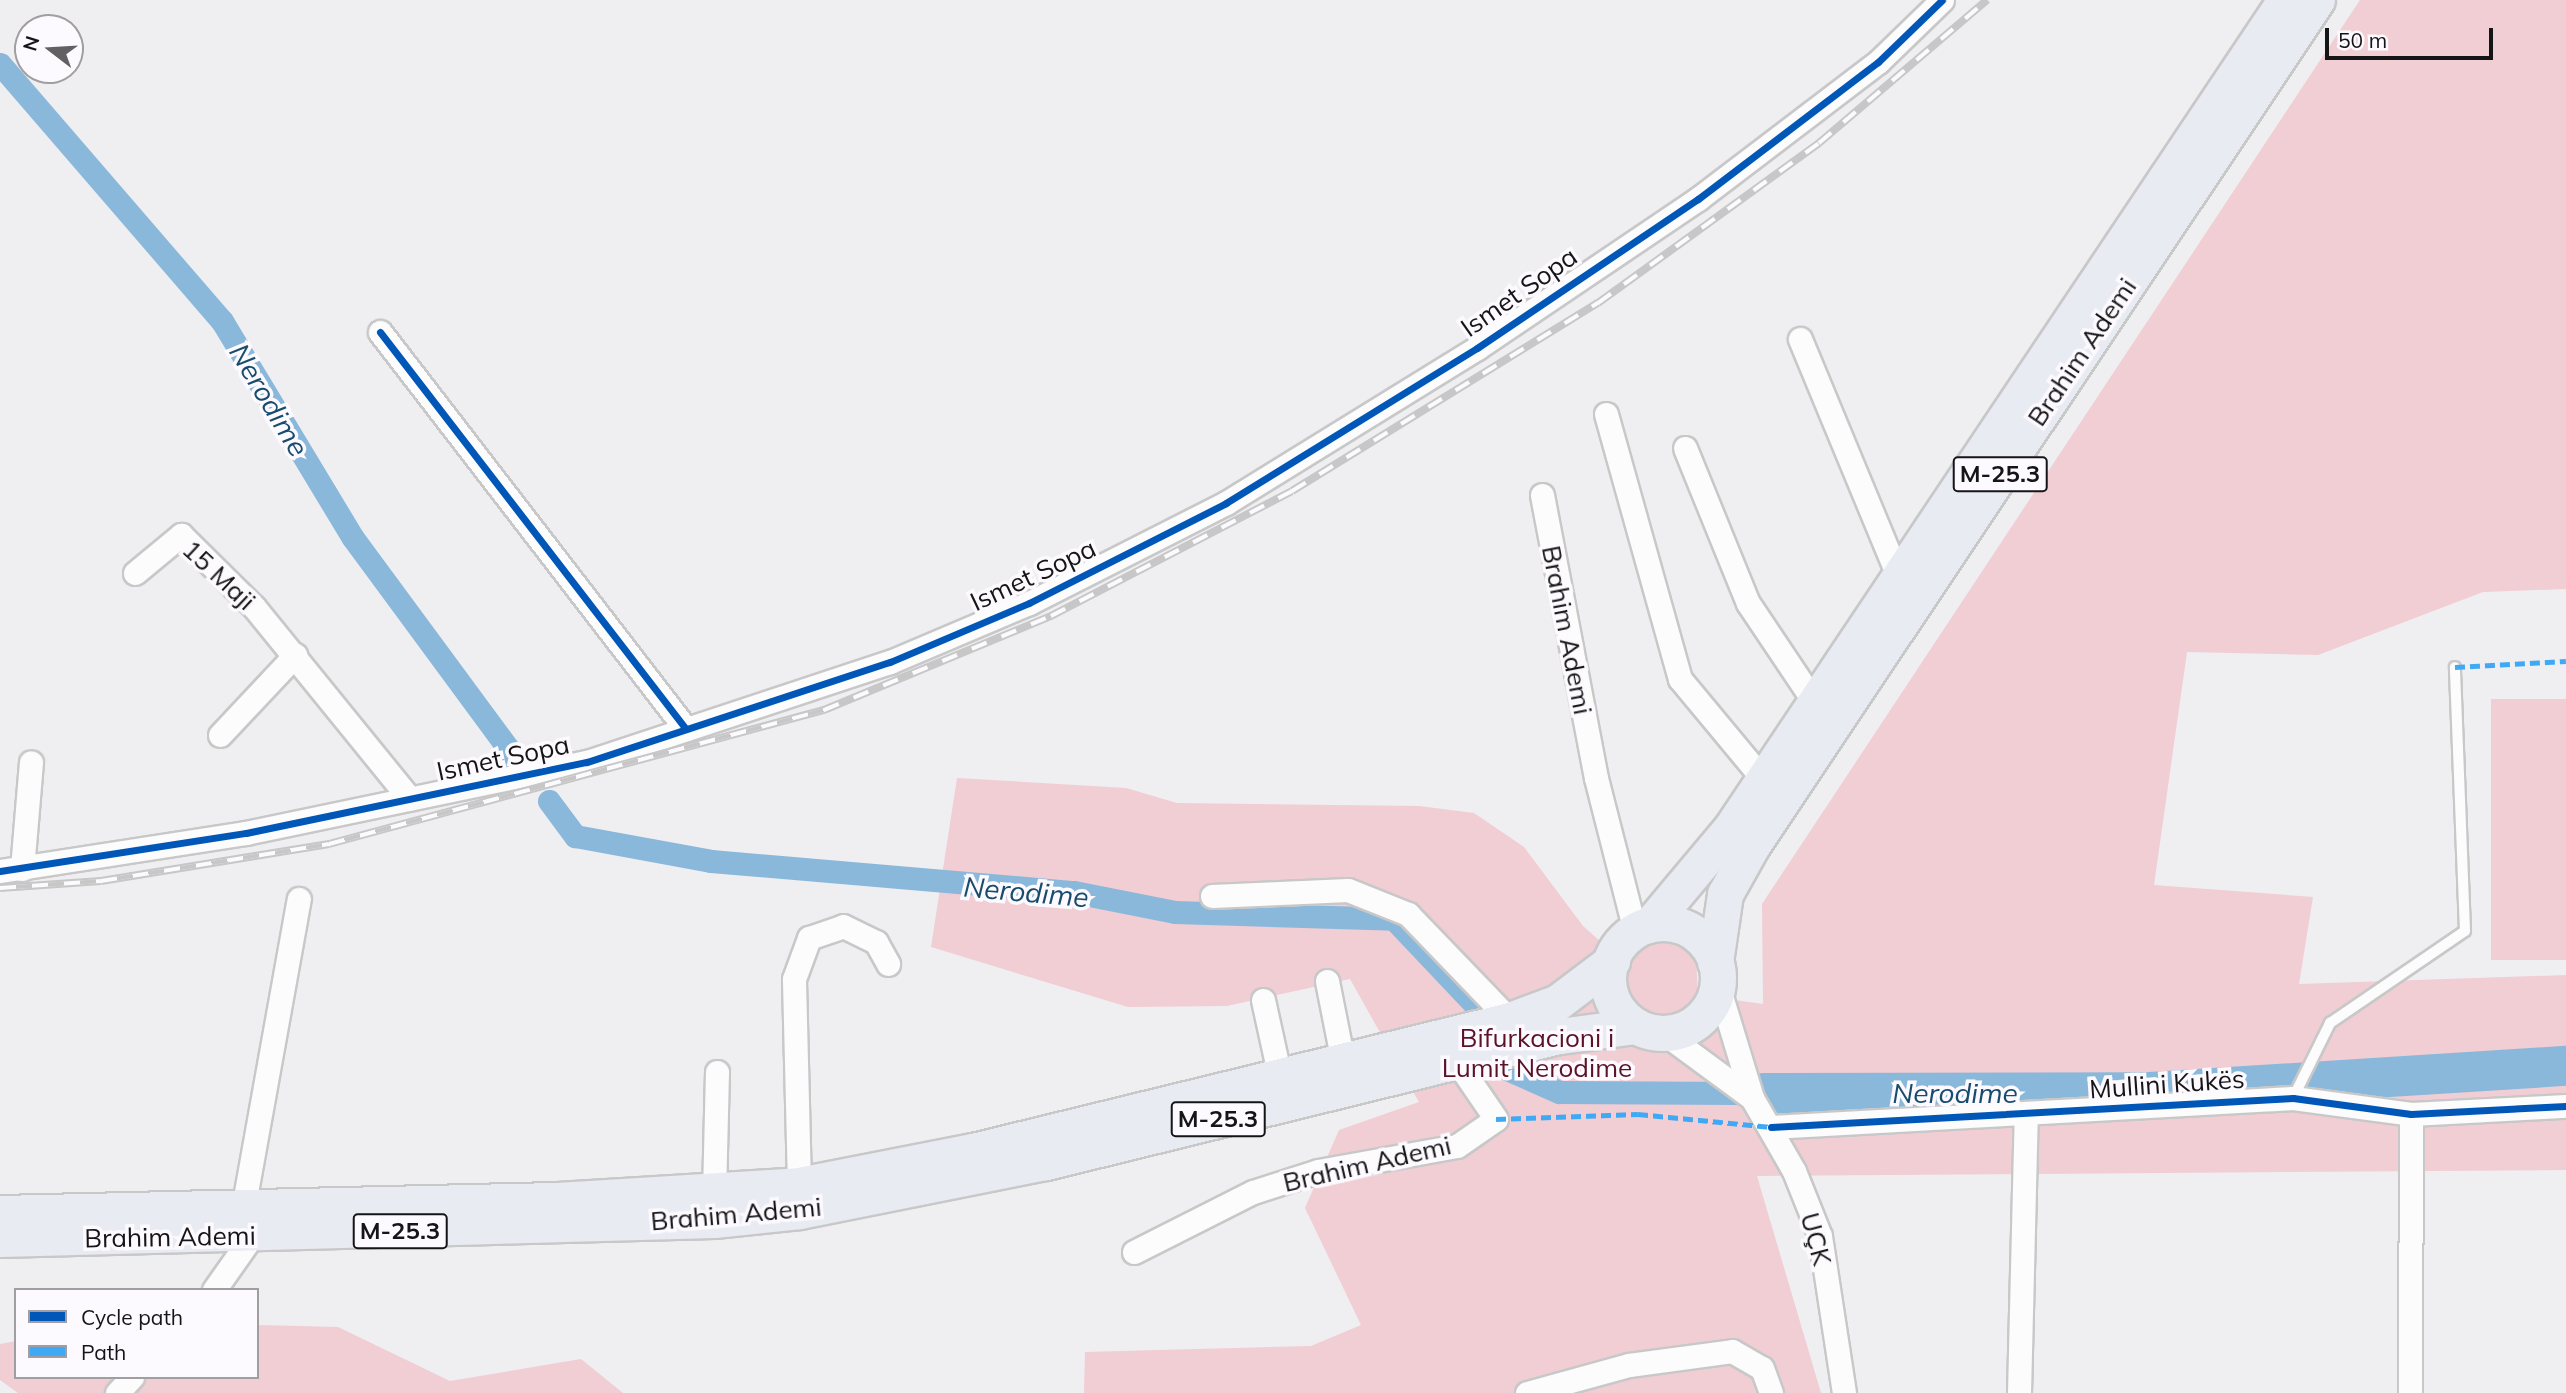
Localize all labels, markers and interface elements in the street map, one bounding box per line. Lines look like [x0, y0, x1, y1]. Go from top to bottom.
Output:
north arrow [14, 14, 84, 84]
scale bar [2328, 14, 2496, 58]
text: 50 m [2338, 27, 2387, 53]
text: N [17, 33, 44, 54]
street label: Ismet Sopa [1455, 241, 1583, 343]
street label: Brahim Ademi [2021, 272, 2143, 432]
water label: Nerodime [222, 338, 316, 462]
road number: M-25.3 [1951, 453, 2049, 494]
street label: Ismet Sopa [965, 532, 1101, 618]
street label: 15 Maji [176, 533, 262, 617]
street label: Brahim Ademi [1535, 543, 1599, 717]
street label: Ismet Sopa [434, 729, 572, 787]
water label: Nerodime [962, 870, 1090, 914]
park label: Bifurkacioni i Lumit Nerodime [1442, 1022, 1632, 1084]
street label: Mullini Kukës [2088, 1063, 2246, 1105]
water label: Nerodime [1892, 1076, 2018, 1110]
road number: M-25.3 [1169, 1098, 1267, 1140]
street label: Brahim Ademi [1280, 1130, 1454, 1198]
street label: Brahim Ademi [649, 1191, 823, 1237]
street label: UÇK [1794, 1209, 1838, 1269]
road number: M-25.3 [351, 1210, 449, 1252]
street label: Brahim Ademi [84, 1220, 256, 1254]
legend [14, 1288, 259, 1379]
text: Cycle path [81, 1304, 183, 1330]
text: Path [81, 1339, 126, 1365]

